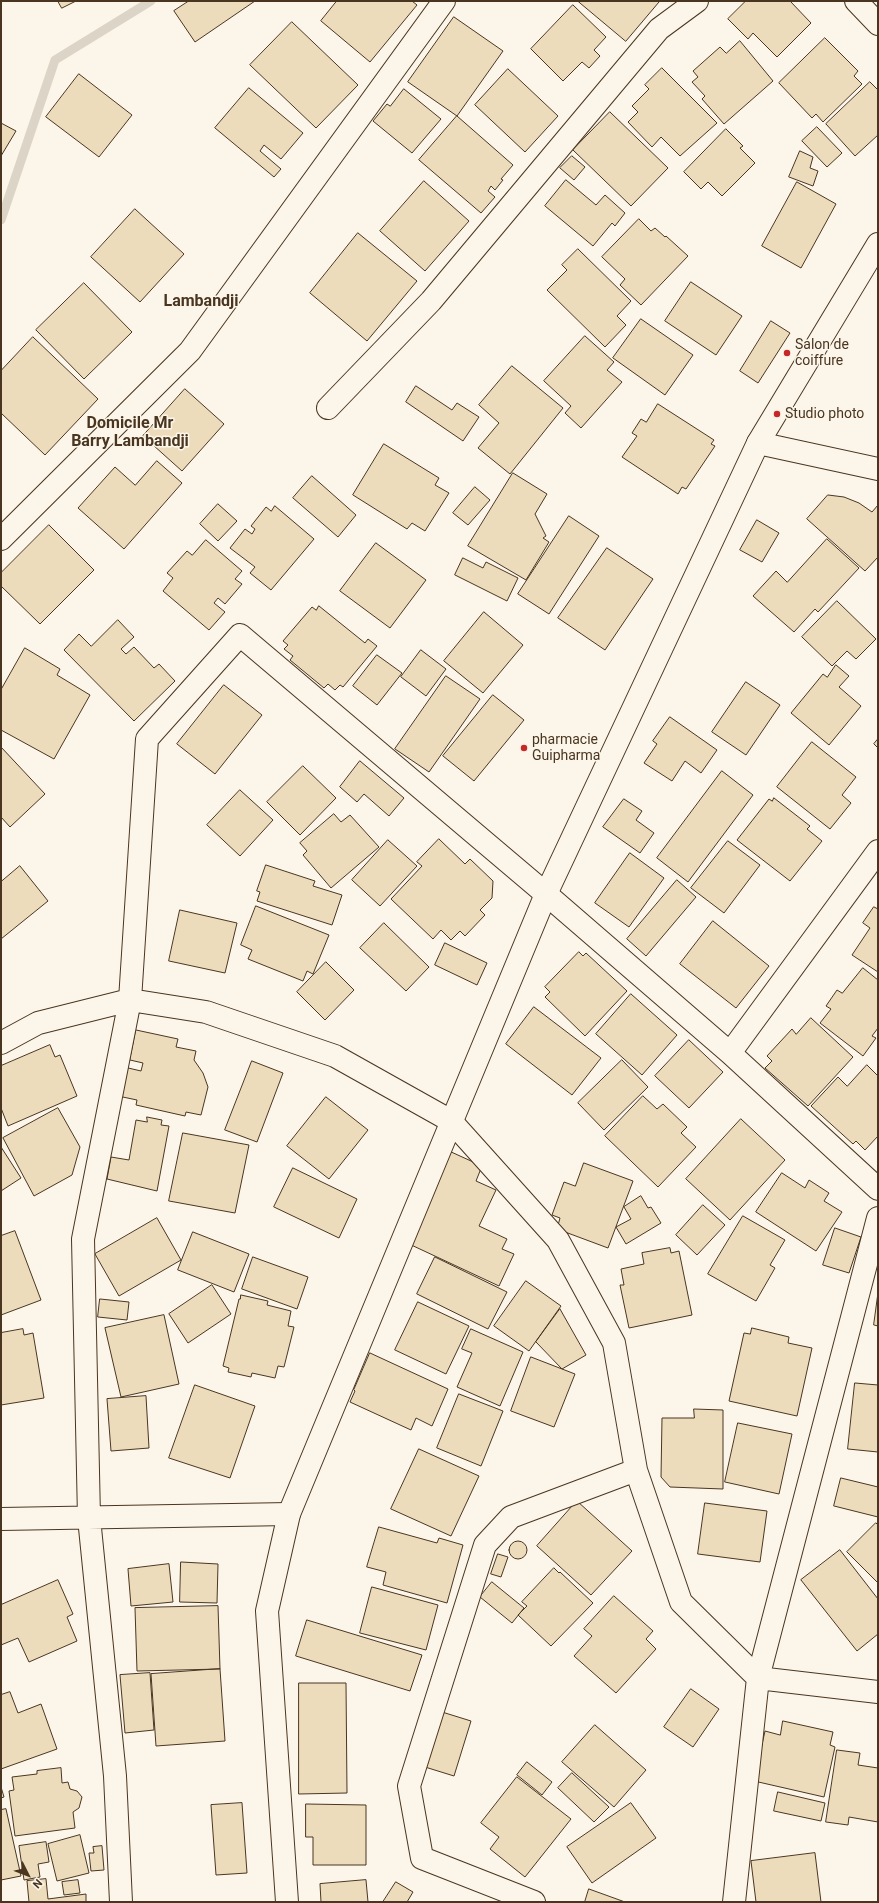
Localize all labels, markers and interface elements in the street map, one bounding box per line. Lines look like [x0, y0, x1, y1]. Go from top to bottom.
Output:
district label: Lambandji [163, 292, 239, 312]
place label: Salon de coiffure [795, 337, 849, 370]
marker: Salon de coiffure [782, 348, 792, 358]
place label: Studio photo [785, 406, 864, 422]
marker: Studio photo [772, 409, 782, 419]
district label: Domicile Mr Barry Lambandji [71, 414, 189, 452]
place label: pharmacie Guipharma [532, 732, 600, 764]
marker: pharmacie Guipharma [519, 743, 529, 753]
north arrow [8, 1855, 48, 1895]
text: N [30, 1876, 45, 1891]

